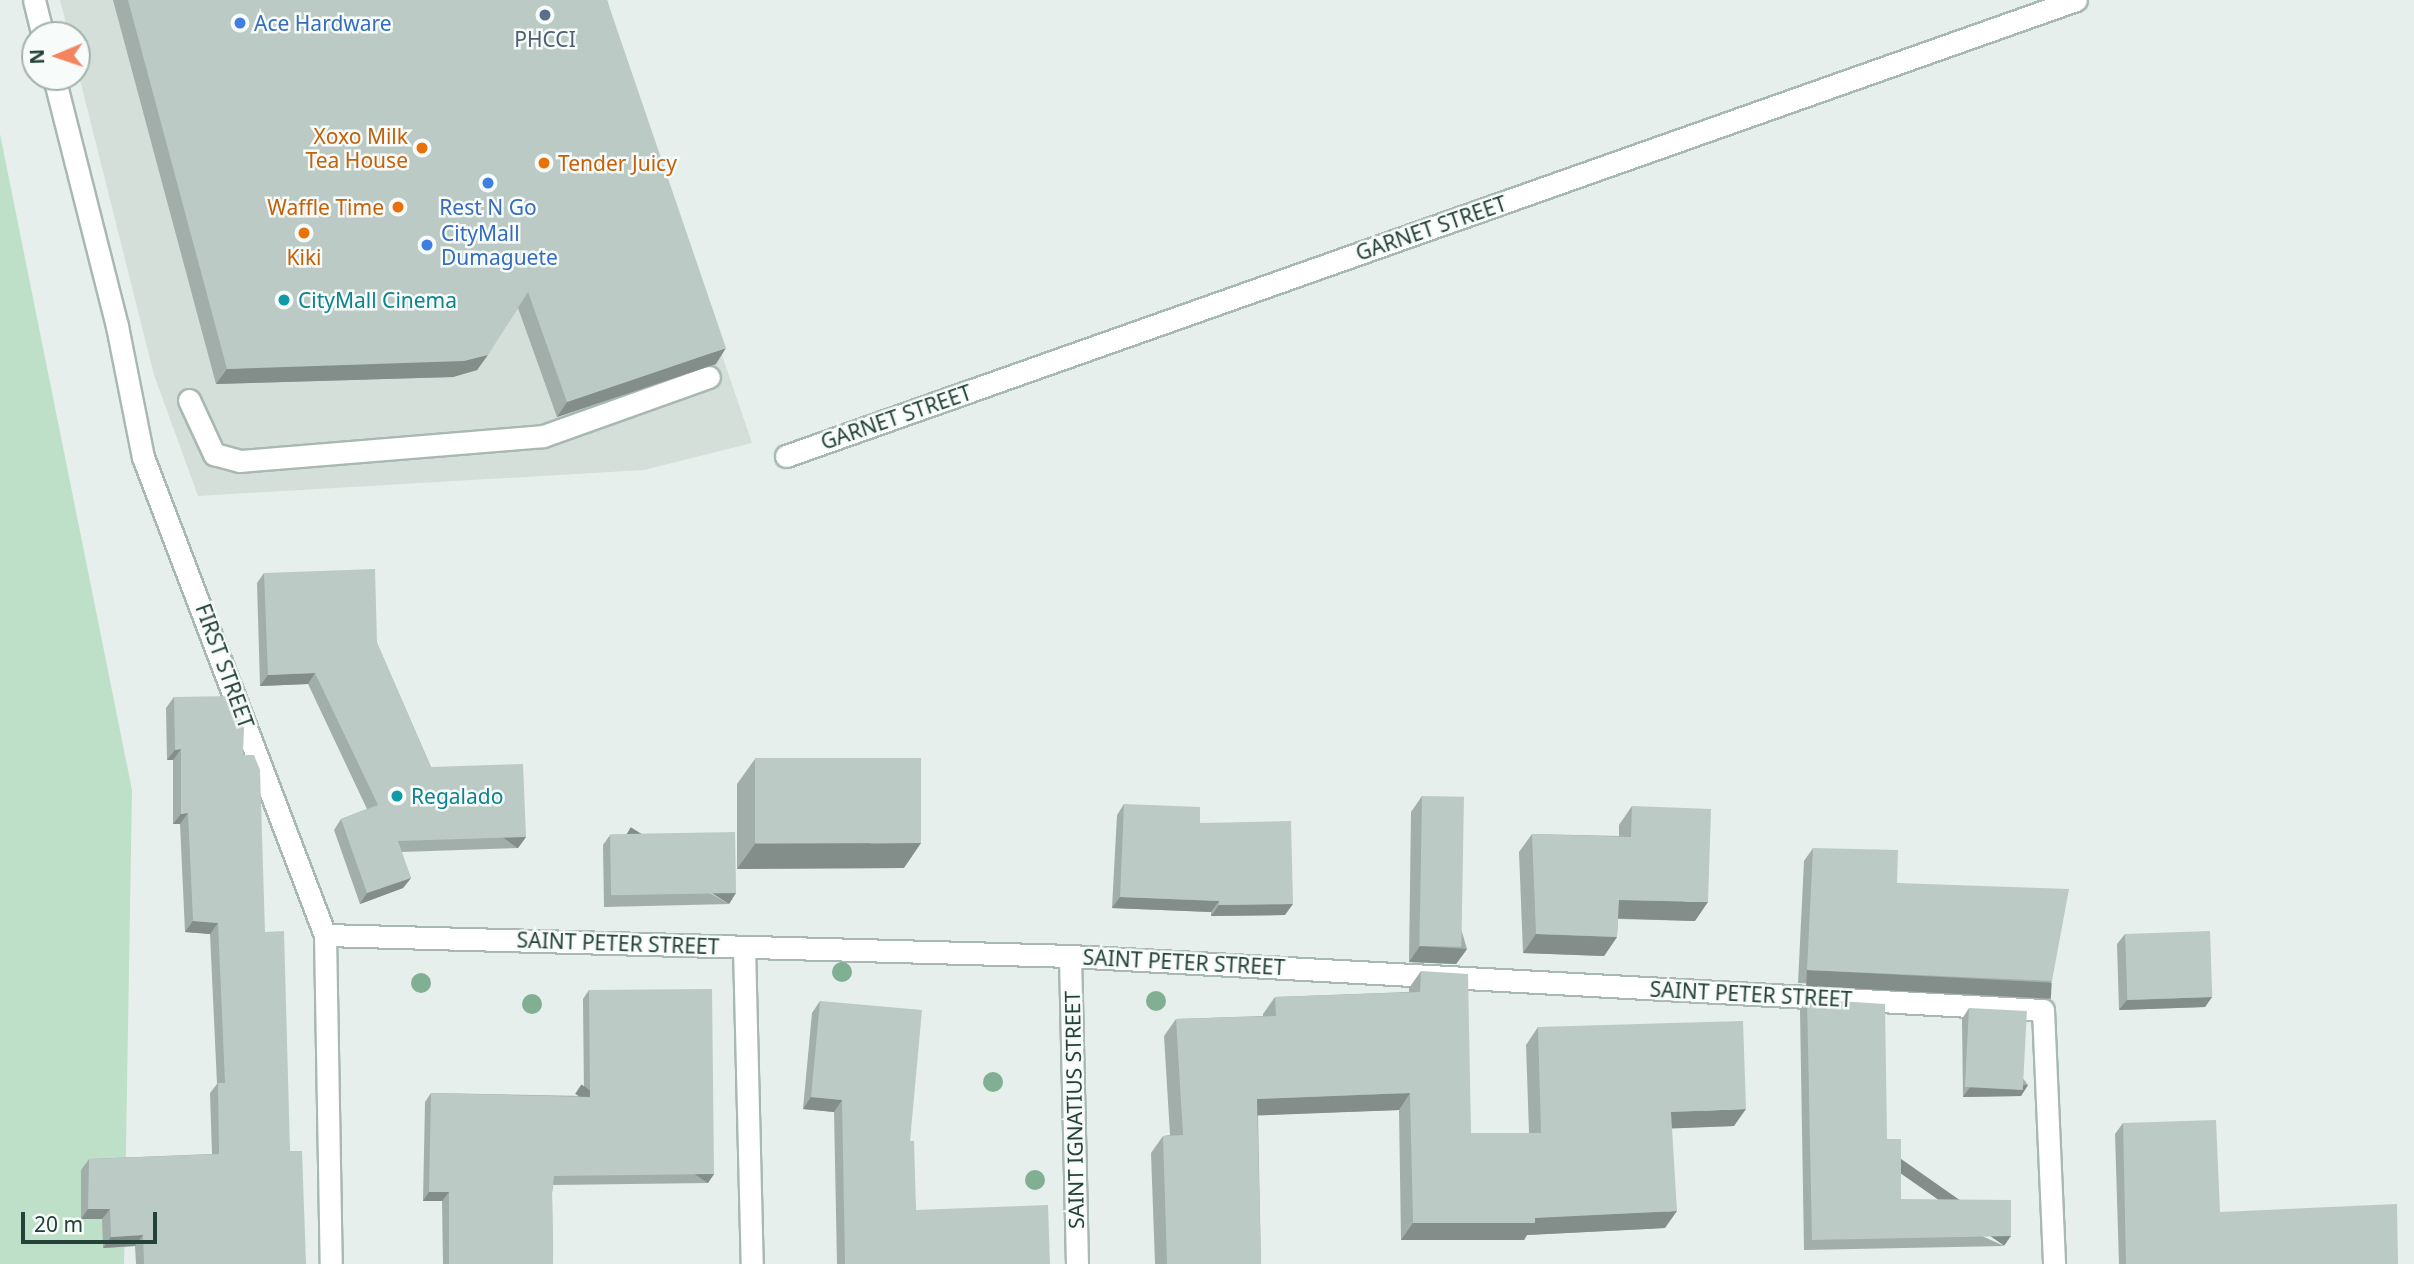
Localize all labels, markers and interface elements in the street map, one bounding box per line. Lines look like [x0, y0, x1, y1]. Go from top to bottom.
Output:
marker: PHCCI [537, 7, 553, 23]
place label: Ace Hardware [254, 10, 392, 36]
marker: Ace Hardware [232, 15, 248, 31]
north arrow [21, 21, 91, 91]
place label: PHCCI [514, 26, 576, 52]
text: N [24, 48, 50, 65]
place label: Xoxo Milk Tea House [306, 123, 408, 173]
marker: Xoxo Milk Tea House [414, 140, 430, 156]
place label: Tender Juicy [558, 150, 677, 176]
marker: Tender Juicy [536, 155, 552, 171]
marker: Rest N Go [480, 175, 496, 191]
street label: GARNET STREET [1352, 190, 1510, 266]
place label: Waffle Time [267, 194, 384, 220]
place label: Rest N Go [439, 194, 537, 220]
marker: Waffle Time [390, 199, 406, 215]
place label: CityMall Dumaguete [441, 220, 558, 270]
marker: Kiki [296, 225, 312, 241]
marker: CityMall Dumaguete [419, 237, 435, 253]
place label: Kiki [286, 244, 322, 270]
place label: CityMall Cinema [298, 287, 457, 313]
marker: CityMall Cinema [276, 292, 292, 308]
street label: GARNET STREET [817, 379, 975, 455]
street label: FIRST STREET [191, 600, 259, 732]
place label: Regalado [411, 783, 503, 809]
marker: Regalado [389, 788, 405, 804]
street label: SAINT PETER STREET [516, 927, 720, 959]
street label: SAINT PETER STREET [1082, 944, 1286, 980]
street label: SAINT PETER STREET [1649, 976, 1853, 1012]
street label: SAINT IGNATIUS STREET [1059, 991, 1089, 1229]
scale bar [24, 1198, 161, 1242]
text: 20 m [34, 1210, 83, 1238]

